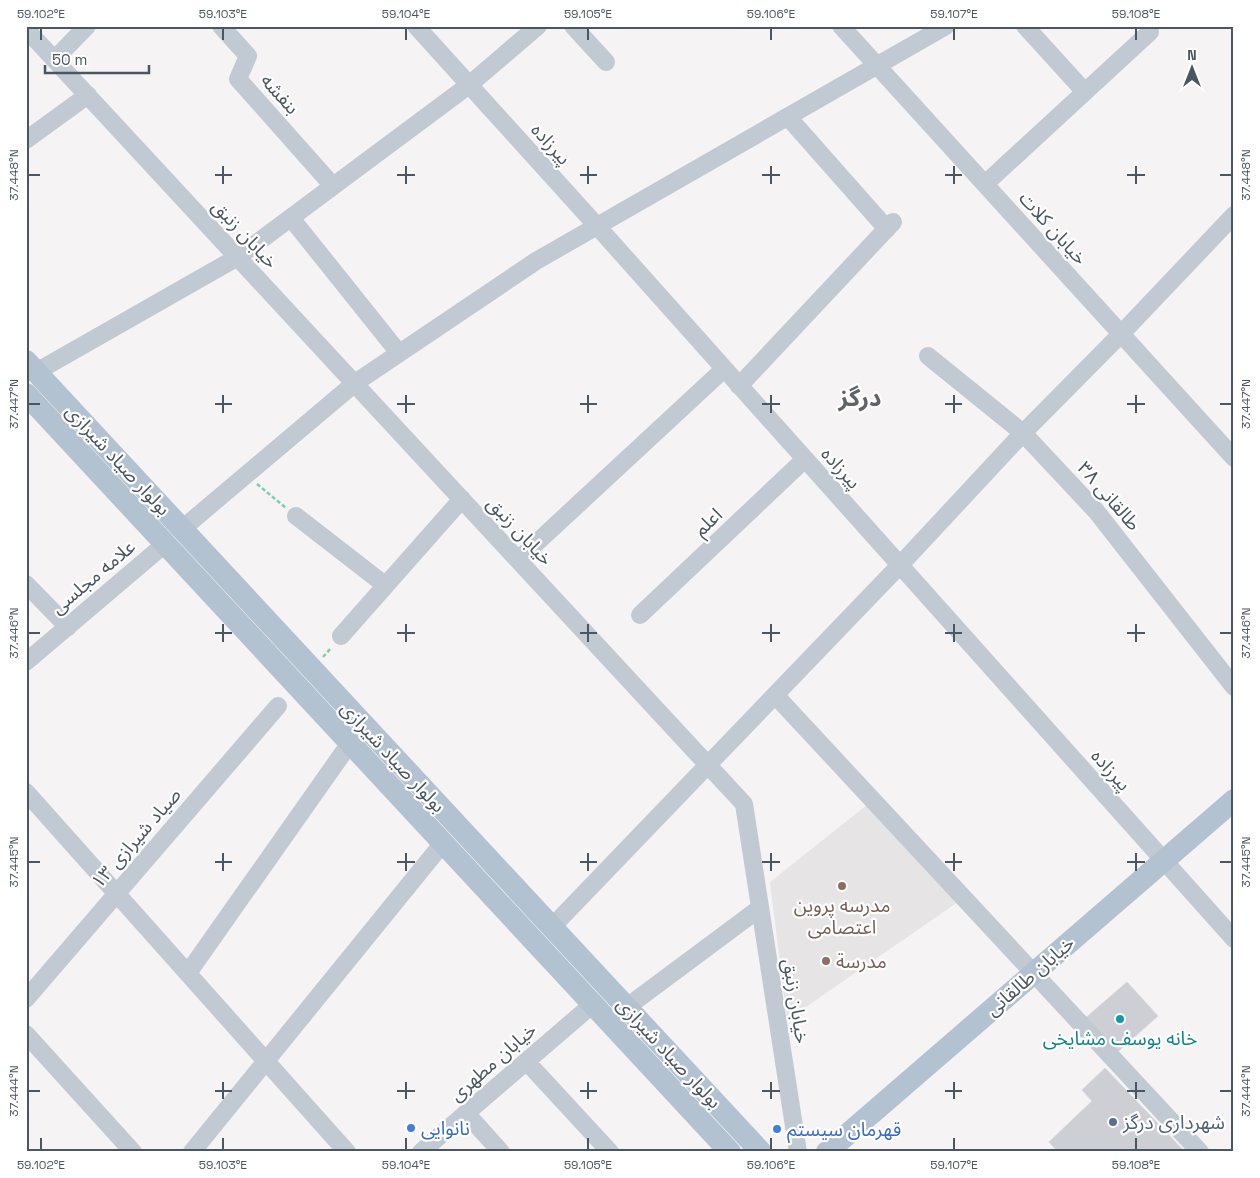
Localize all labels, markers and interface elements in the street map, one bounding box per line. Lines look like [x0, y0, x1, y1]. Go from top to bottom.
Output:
text: 59.102°E [17, 6, 65, 22]
text: 59.103°E [199, 6, 247, 22]
text: 59.104°E [382, 6, 430, 22]
text: 59.105°E [564, 6, 612, 22]
text: 59.106°E [747, 6, 795, 22]
text: 59.107°E [930, 6, 978, 22]
text: 59.108°E [1112, 6, 1160, 22]
scale bar [45, 42, 149, 74]
north arrow [1168, 42, 1218, 92]
text: N [1187, 46, 1197, 64]
text: 50 m [52, 50, 87, 69]
street label: بنفشه [255, 68, 305, 120]
street label: پیرزاده [526, 118, 576, 170]
text: 37.448°N [6, 149, 22, 201]
text: 37.448°N [1238, 149, 1254, 201]
street label: خیابان کلات [1013, 186, 1093, 270]
street label: خیابان زنبق [207, 194, 283, 274]
text: 37.447°N [6, 379, 22, 429]
text: 37.447°N [1238, 379, 1254, 429]
district label: درگز [838, 382, 881, 413]
street label: بولوار صیاد شیرازی [60, 399, 176, 521]
street label: پیرزاده [816, 442, 866, 494]
street label: طالقانی ۳۸ [1072, 456, 1146, 536]
street label: خیابان زنبق [482, 491, 558, 571]
street label: اعلم [688, 502, 729, 543]
street label: علامه مجلسی [46, 534, 140, 620]
text: 37.446°N [6, 607, 22, 659]
text: 37.446°N [1238, 607, 1254, 659]
street label: بولوار صیاد شیرازی [335, 696, 451, 818]
street label: پیرزاده [1086, 744, 1136, 796]
street label: صیاد شیرازی ۱۳ [85, 783, 187, 893]
text: 37.445°N [6, 837, 22, 888]
text: 37.445°N [1238, 837, 1254, 888]
marker: مدرسه پروین اعتصامی [836, 880, 848, 892]
place label: مدرسه پروین اعتصامی [794, 893, 890, 940]
street label: خیابان طالقانی [980, 931, 1080, 1021]
place label: مدرسة [836, 949, 887, 974]
marker: مدرسة [820, 955, 832, 967]
street label: خیابان زنبق [777, 957, 815, 1045]
street label: بولوار صیاد شیرازی [611, 992, 727, 1114]
marker: خانه یوسف مشایخی [1114, 1013, 1126, 1025]
street label: خیابان مطهری [444, 1017, 542, 1107]
place label: خانه یوسف مشایخی [1043, 1026, 1197, 1051]
text: 37.444°N [6, 1065, 22, 1117]
text: 37.444°N [1238, 1065, 1254, 1117]
place label: شهرداری درگز [1122, 1110, 1225, 1135]
place label: نانوایی [421, 1116, 470, 1141]
marker: شهرداری درگز [1107, 1116, 1119, 1128]
place label: قهرمان سیستم [787, 1117, 901, 1144]
marker: نانوایی [405, 1122, 417, 1134]
marker: قهرمان سیستم [771, 1123, 783, 1135]
text: 59.102°E [17, 1157, 65, 1173]
text: 59.103°E [199, 1157, 247, 1173]
text: 59.104°E [382, 1157, 430, 1173]
text: 59.105°E [564, 1157, 612, 1173]
text: 59.106°E [747, 1157, 795, 1173]
text: 59.107°E [930, 1157, 978, 1173]
text: 59.108°E [1112, 1157, 1160, 1173]

